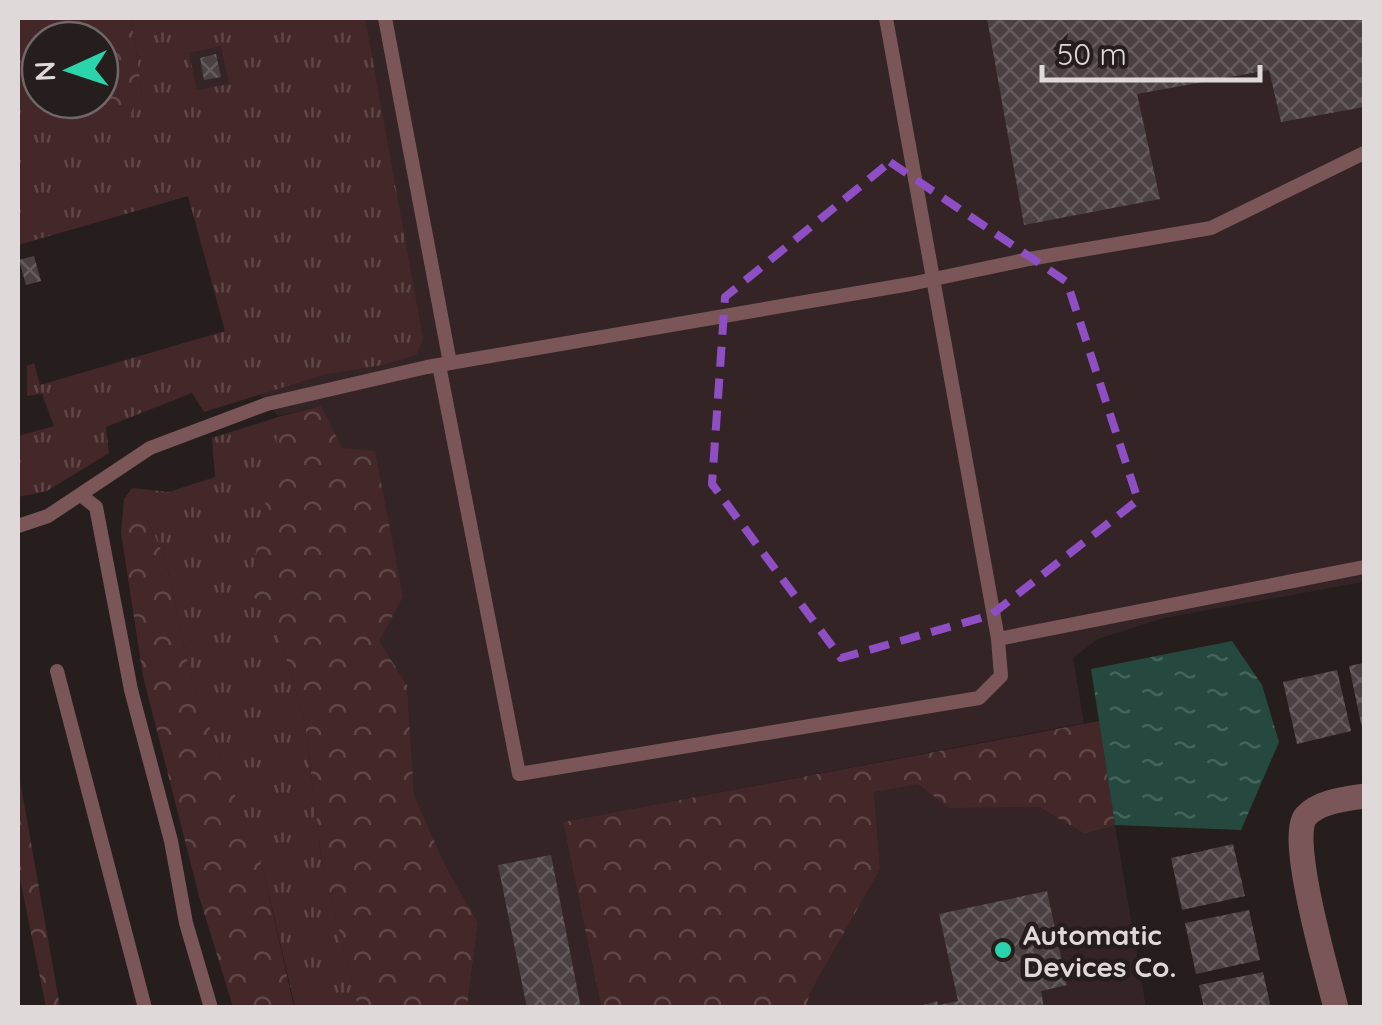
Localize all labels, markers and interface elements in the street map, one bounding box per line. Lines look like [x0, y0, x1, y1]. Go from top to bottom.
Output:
north arrow [20, 20, 120, 120]
scale bar [1042, 20, 1260, 82]
text: 50 m [1057, 35, 1127, 73]
text: N [27, 60, 63, 83]
place label: Automatic Devices Co. [1023, 917, 1176, 984]
marker: Automatic Devices Co. [992, 939, 1014, 961]

